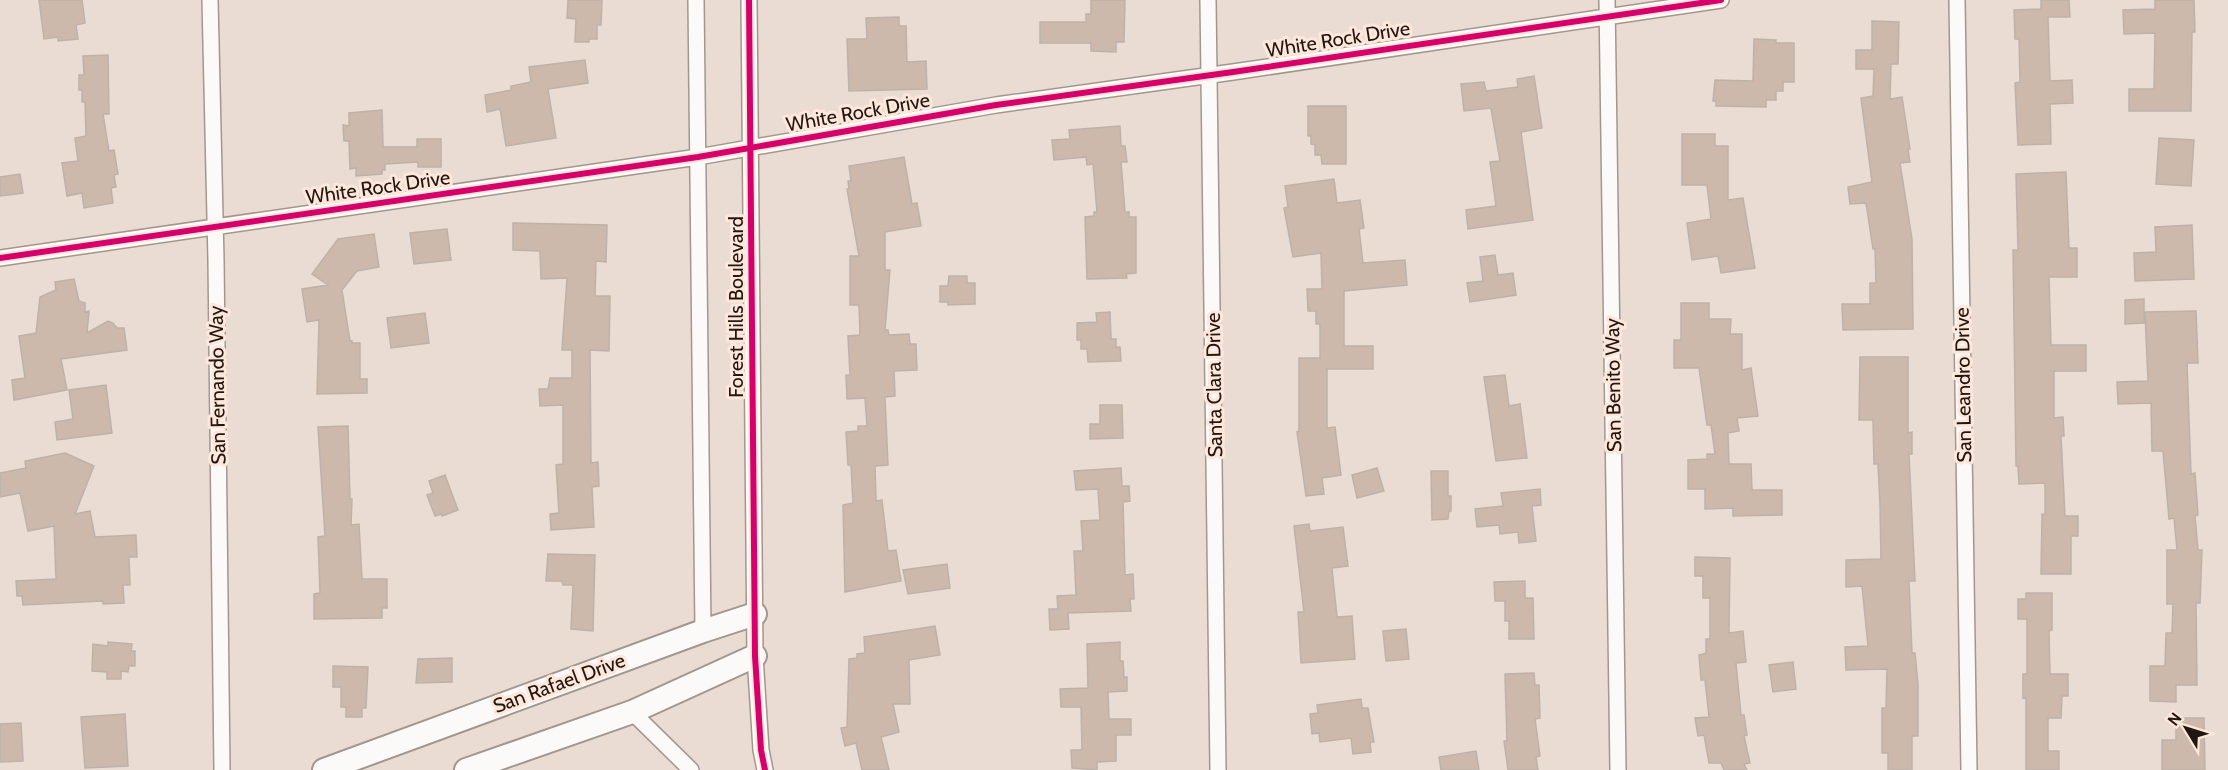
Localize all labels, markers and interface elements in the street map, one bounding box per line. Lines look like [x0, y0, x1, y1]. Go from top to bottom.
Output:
street label: White Rock Drive [1264, 16, 1412, 62]
street label: White Rock Drive [784, 88, 932, 136]
street label: White Rock Drive [304, 165, 452, 209]
street label: Forest Hills Boulevard [724, 216, 748, 398]
street label: San Fernando Way [204, 305, 230, 465]
street label: San Leandro Drive [1950, 307, 1976, 463]
street label: Santa Clara Drive [1201, 312, 1227, 458]
street label: San Benito Way [1600, 318, 1626, 452]
street label: San Rafael Drive [490, 648, 628, 718]
north arrow [2156, 698, 2216, 758]
text: N [2164, 709, 2186, 729]

